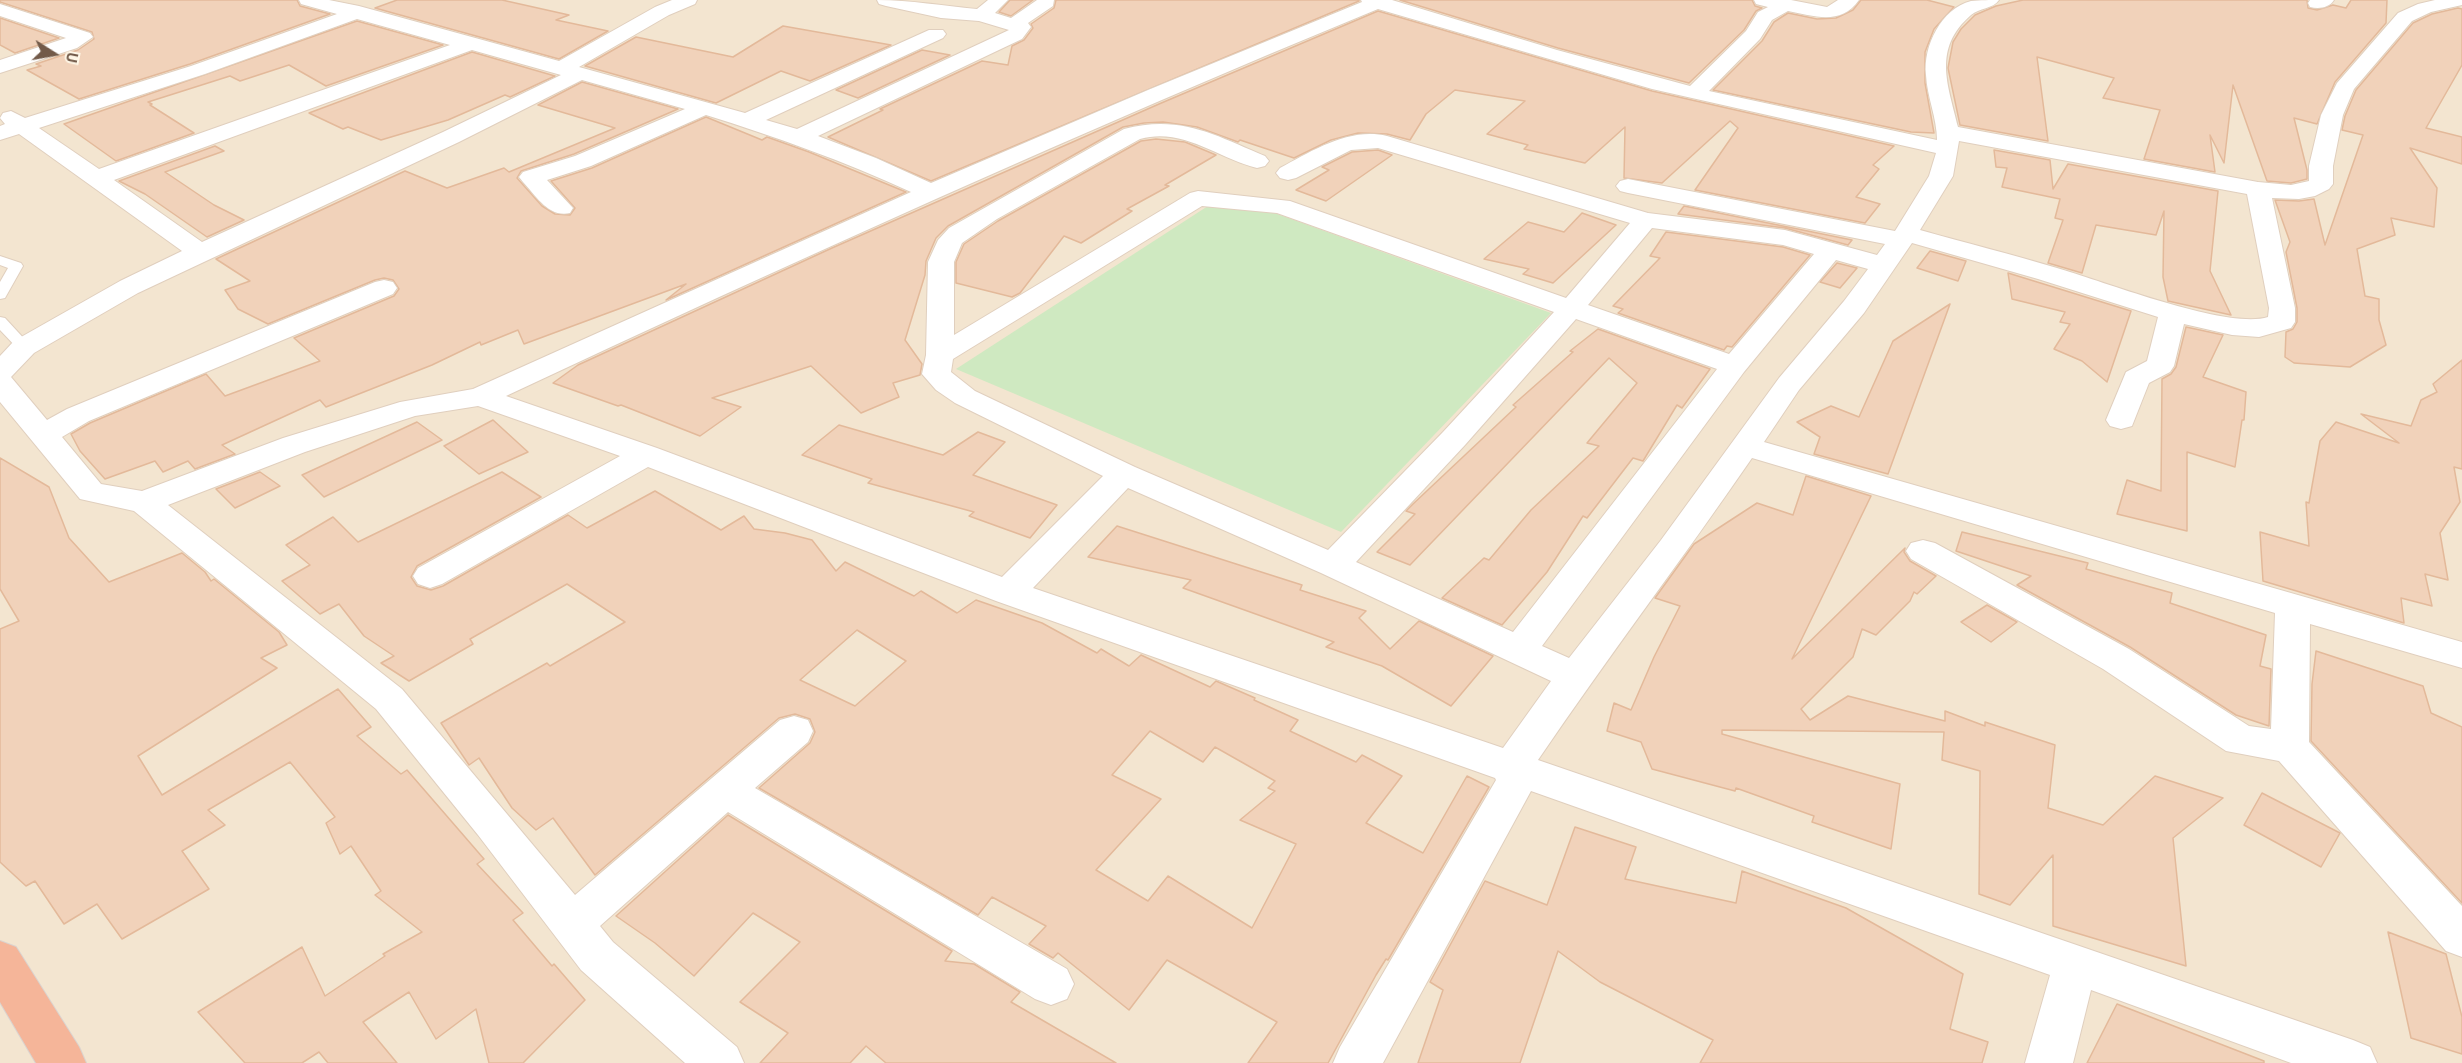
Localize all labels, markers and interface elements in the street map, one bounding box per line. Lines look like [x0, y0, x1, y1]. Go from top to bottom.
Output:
north arrow [24, 24, 84, 84]
text: U [63, 51, 80, 64]

